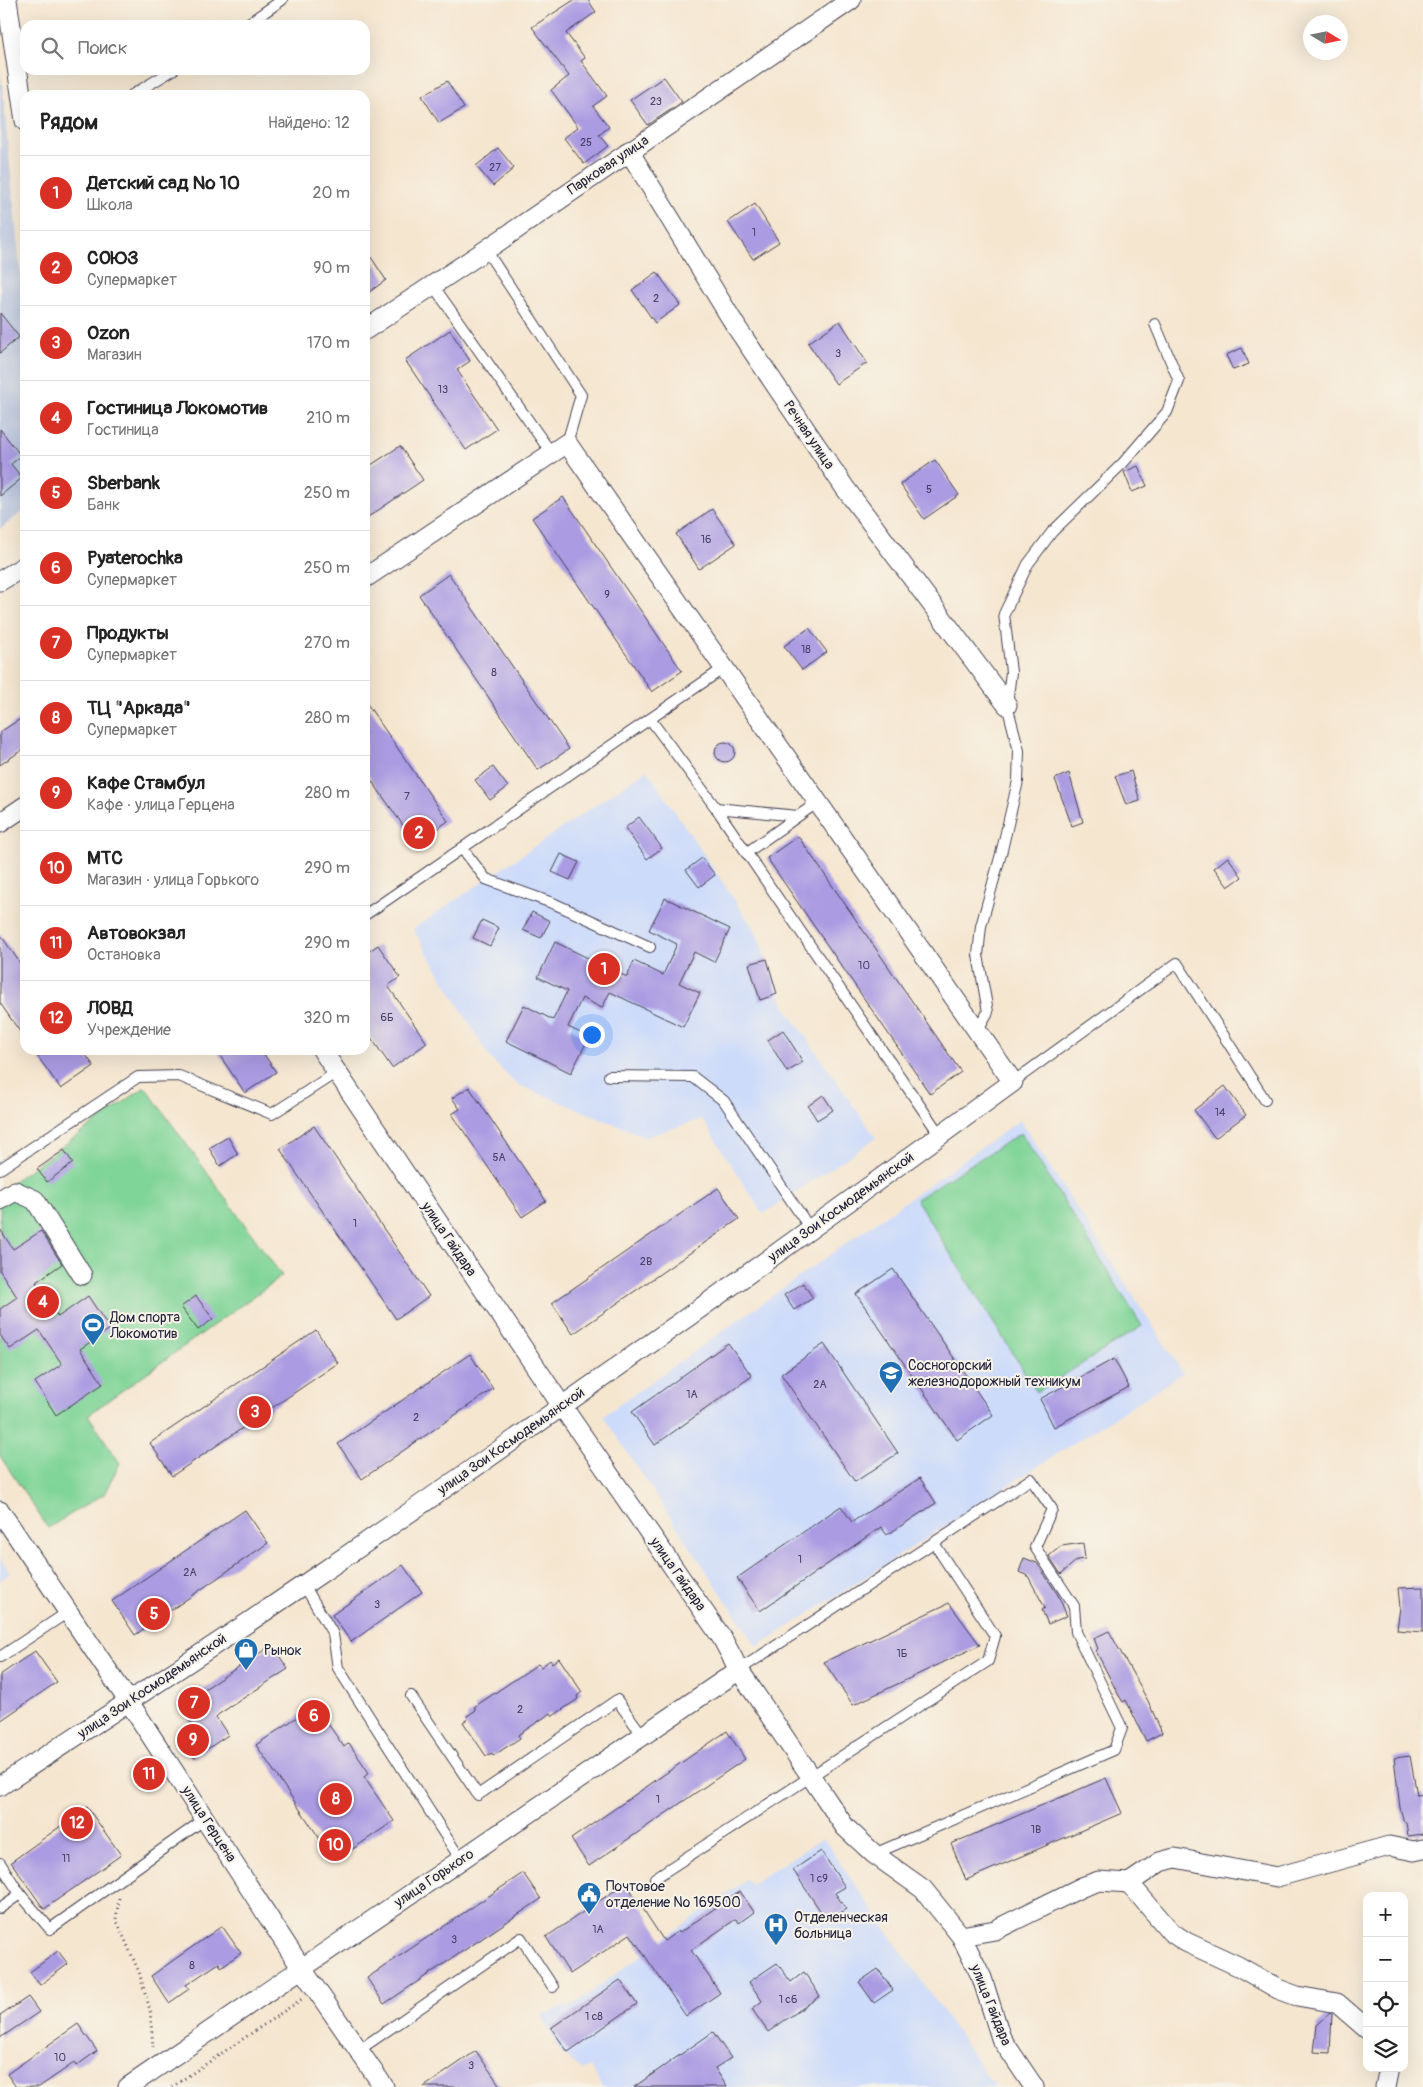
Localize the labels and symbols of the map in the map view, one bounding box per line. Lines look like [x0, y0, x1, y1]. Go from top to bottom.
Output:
north arrow [1303, 15, 1348, 60]
house number: 23 [650, 95, 662, 108]
street label: Парковая улица [564, 132, 652, 198]
house number: 25 [580, 136, 592, 149]
house number: 27 [489, 161, 501, 174]
house number: 1 [752, 226, 756, 239]
house number: 2 [653, 292, 659, 305]
house number: 3 [835, 347, 841, 360]
house number: 13 [438, 383, 448, 396]
street label: Речная улица [780, 398, 838, 472]
house number: 5 [926, 483, 932, 496]
house number: 16 [701, 533, 711, 546]
house number: 9 [604, 588, 610, 601]
house number: 18 [801, 643, 811, 656]
house number: 8 [491, 666, 497, 679]
house number: 7 [404, 790, 410, 803]
pin: 2 [403, 814, 435, 852]
pin: 1 [588, 950, 620, 988]
house number: 10 [858, 959, 870, 972]
house number: 6Б [380, 1011, 394, 1024]
your location [579, 1022, 605, 1048]
house number: 14 [1215, 1106, 1226, 1119]
street label: улица Зои Космодемьянской [764, 1149, 917, 1266]
house number: 5А [492, 1151, 506, 1164]
street label: улица Гайдара [417, 1198, 480, 1279]
house number: 1 [353, 1217, 357, 1230]
house number: 2В [640, 1255, 652, 1268]
pin: 4 [27, 1283, 59, 1321]
place label: Дом спорта Локомотив [109, 1309, 180, 1342]
sports icon: Дом спорта Локомотив [80, 1312, 106, 1346]
place label: Сосногорский железнодорожный техникум [908, 1357, 1081, 1390]
school or university icon: Сосногорский железнодорожный техникум [878, 1360, 904, 1394]
house number: 2А [813, 1378, 827, 1391]
street label: улица Зои Космодемьянской [433, 1384, 588, 1499]
house number: 1А [686, 1388, 698, 1401]
pin: 3 [239, 1393, 271, 1431]
house number: 2 [413, 1411, 419, 1424]
street label: улица Гайдара [646, 1533, 710, 1614]
house number: 1 [798, 1553, 802, 1566]
house number: 2А [183, 1566, 197, 1579]
pin: 5 [138, 1595, 170, 1633]
house number: 3 [374, 1598, 380, 1611]
street label: улица Зои Космодемьянской [74, 1630, 230, 1743]
shop icon: Рынок [233, 1637, 259, 1671]
place label: Рынок [264, 1642, 302, 1659]
house number: 1Б [897, 1647, 907, 1660]
pin: 7 [178, 1684, 210, 1722]
pin: 6 [298, 1697, 330, 1735]
house number: 2 [517, 1703, 523, 1716]
pin: 9 [177, 1721, 209, 1759]
pin: 11 [133, 1755, 165, 1793]
pin: 8 [320, 1780, 352, 1818]
street label: улица Герцена [178, 1782, 240, 1865]
house number: 1 [656, 1793, 660, 1806]
pin: 12 [61, 1804, 93, 1842]
house number: 1В [1031, 1823, 1041, 1836]
pin: 10 [319, 1826, 351, 1864]
street label: улица Горького [390, 1845, 477, 1911]
house number: 11 [62, 1852, 70, 1865]
house number: 1 с9 [810, 1872, 828, 1885]
place label: Почтовое отделение № 169500 [606, 1878, 741, 1911]
public building icon: Почтовое отделение № 169500 [576, 1881, 602, 1915]
place label: Отделенческая больница [794, 1909, 888, 1942]
hospital icon: Отделенческая больница [763, 1912, 789, 1946]
house number: 1А [592, 1923, 604, 1936]
house number: 3 [451, 1933, 457, 1946]
house number: 8 [189, 1959, 195, 1972]
street label: улица Гайдара [967, 1961, 1015, 2048]
house number: 1 с6 [779, 1993, 797, 2006]
house number: 1 с8 [585, 2010, 603, 2023]
house number: 10 [54, 2051, 66, 2064]
house number: 3 [468, 2059, 474, 2072]

